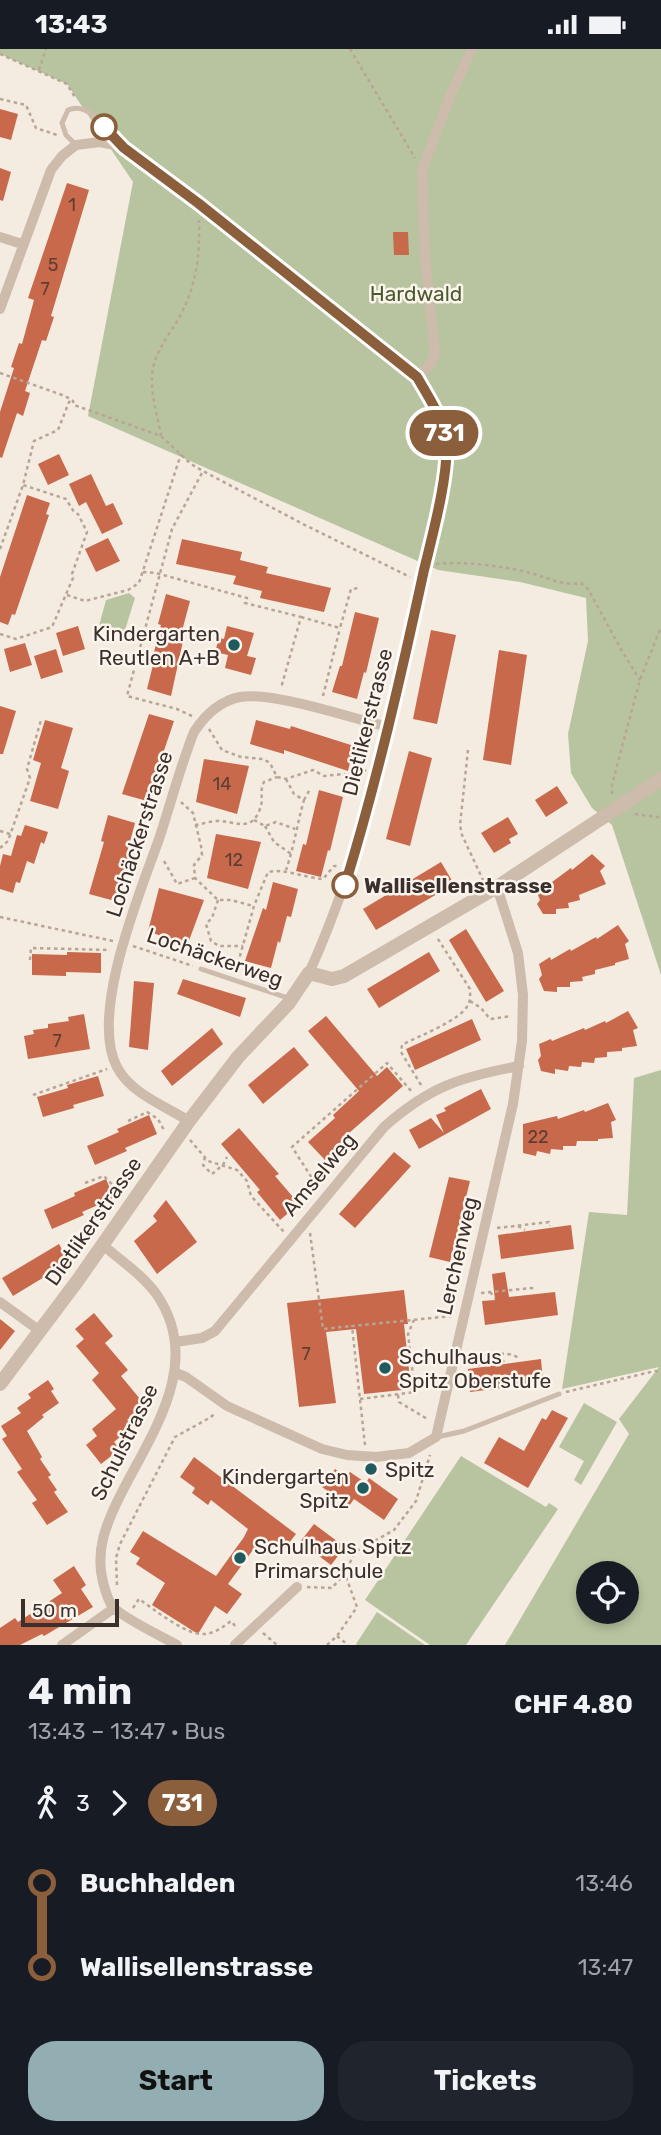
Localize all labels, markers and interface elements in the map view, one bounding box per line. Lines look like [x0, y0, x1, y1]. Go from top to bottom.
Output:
text: 13:43 [35, 9, 108, 40]
unlabelled marker [91, 114, 117, 140]
house number: 1 [68, 194, 76, 216]
house number: 5 [48, 254, 58, 276]
house number: 7 [40, 278, 50, 300]
park label: Hardwald [370, 281, 462, 306]
line badge: 731 [404, 410, 484, 456]
text: 731 [423, 419, 465, 447]
place label: Kindergarten Reutlen A+B [93, 621, 220, 670]
marker: Kindergarten Reutlen A+B [226, 637, 242, 653]
street label: Dietlikerstrasse [337, 646, 397, 798]
street label: Lochäckerstrasse [100, 748, 178, 920]
house number: 14 [213, 773, 231, 795]
house number: 12 [225, 849, 243, 871]
marker: Wallisellenstrasse [332, 872, 358, 898]
place label: Wallisellenstrasse [364, 873, 552, 898]
street label: Lochäckerweg [144, 922, 286, 992]
house number: 7 [52, 1030, 62, 1052]
house number: 22 [527, 1126, 549, 1148]
street label: Amselweg [277, 1127, 361, 1221]
street label: Dietlikerstrasse [39, 1152, 147, 1290]
street label: Lerchenweg [431, 1194, 483, 1318]
house number: 7 [301, 1343, 311, 1365]
place label: Schulhaus Spitz Oberstufe [399, 1344, 551, 1393]
marker: Schulhaus Spitz Oberstufe [377, 1360, 393, 1376]
street label: Schulstrasse [85, 1380, 163, 1504]
place label: Spitz [385, 1457, 435, 1482]
marker: Spitz [363, 1461, 379, 1477]
place label: Kindergarten Spitz [222, 1464, 349, 1513]
marker: Kindergarten Spitz [355, 1480, 371, 1496]
place label: Schulhaus Spitz Primarschule [254, 1534, 412, 1583]
marker: Schulhaus Spitz Primarschule [232, 1550, 248, 1566]
map controls [576, 1561, 639, 1624]
button: locate [576, 1561, 639, 1624]
scale bar [21, 1596, 119, 1628]
text: 50 m [32, 1599, 77, 1622]
text: 4 min [28, 1668, 132, 1714]
text: CHF 4.80 [514, 1689, 633, 1720]
text: 13:43 – 13:47 · Bus [28, 1717, 225, 1745]
icon: walk [28, 1784, 66, 1822]
icon: forward [100, 1784, 138, 1822]
text: 3 [76, 1789, 90, 1817]
text: 731 [162, 1789, 203, 1817]
text: Buchhalden [80, 1868, 235, 1899]
text: 13:46 [575, 1869, 633, 1897]
text: Wallisellenstrasse [80, 1952, 313, 1983]
text: 13:47 [578, 1953, 633, 1981]
button: Start [28, 2041, 324, 2121]
button: Tickets [338, 2041, 633, 2121]

